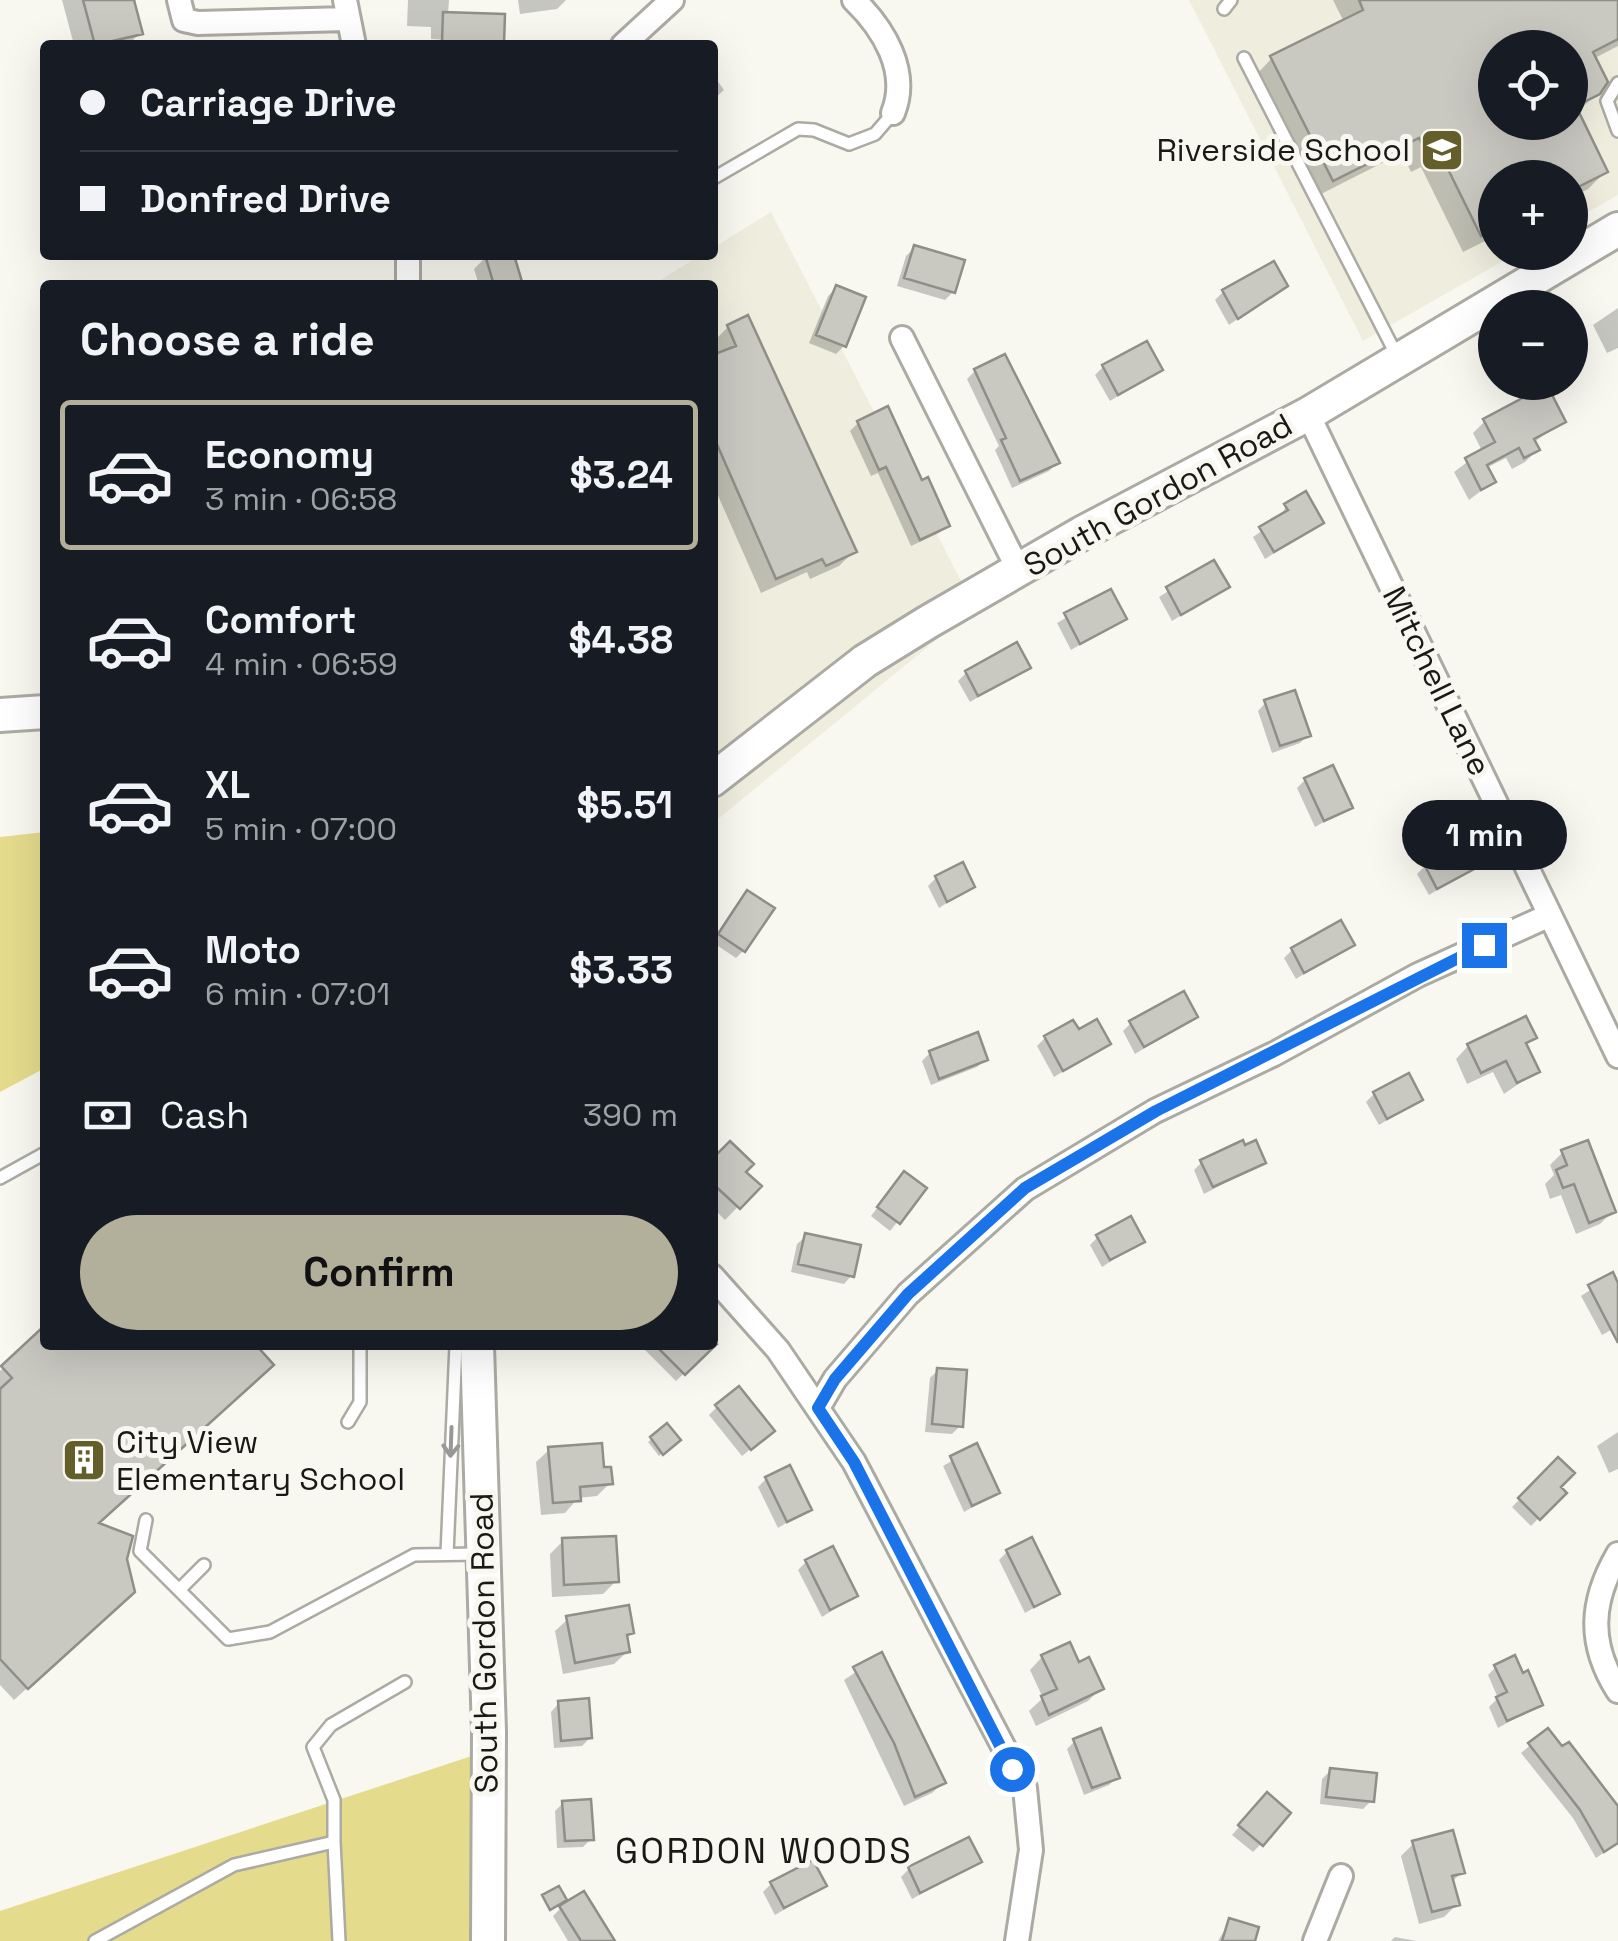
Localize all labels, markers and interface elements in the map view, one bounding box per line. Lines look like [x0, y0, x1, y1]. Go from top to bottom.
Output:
map controls [1478, 30, 1588, 400]
button: locate [1478, 30, 1588, 140]
text: Carriage Drive [140, 79, 397, 127]
school or university icon: Riverside School [1419, 127, 1465, 173]
place label: Riverside School [1156, 130, 1410, 170]
button: + [1478, 160, 1588, 270]
text: Donfred Drive [140, 175, 391, 223]
button: − [1478, 290, 1588, 400]
text: Choose a ride [80, 311, 375, 368]
street label: South Gordon Road [1017, 405, 1299, 585]
icon: car [85, 430, 175, 520]
text: Economy [205, 431, 374, 479]
text: $3.24 [569, 451, 673, 499]
text: 3 min · 06:58 [205, 479, 397, 519]
street label: Mitchell Lane [1374, 580, 1500, 782]
icon: car [85, 595, 175, 685]
text: Comfort [205, 596, 356, 644]
text: $4.38 [569, 616, 673, 664]
text: 4 min · 06:59 [205, 644, 398, 684]
icon: car [85, 760, 175, 850]
text: XL [205, 761, 250, 809]
text: $5.51 [577, 781, 673, 829]
callout: 1 min [1402, 800, 1566, 870]
text: 5 min · 07:00 [205, 809, 397, 849]
text: 1 min [1445, 815, 1524, 855]
route end [1462, 923, 1507, 968]
icon: car [85, 925, 175, 1015]
text: Moto [205, 926, 301, 974]
text: $3.33 [569, 946, 673, 994]
text: 6 min · 07:01 [205, 974, 390, 1014]
icon: cash [80, 1088, 135, 1143]
text: Cash [160, 1091, 249, 1139]
text: 390 m [583, 1095, 678, 1135]
button: Confirm [80, 1215, 678, 1330]
place label: City View Elementary School [116, 1422, 405, 1499]
one-way arrow [441, 1426, 460, 1458]
building icon: City View Elementary School [61, 1437, 107, 1483]
street label: South Gordon Road [461, 1492, 507, 1794]
route start [990, 1747, 1035, 1792]
district label: GORDON WOODS [615, 1829, 913, 1873]

